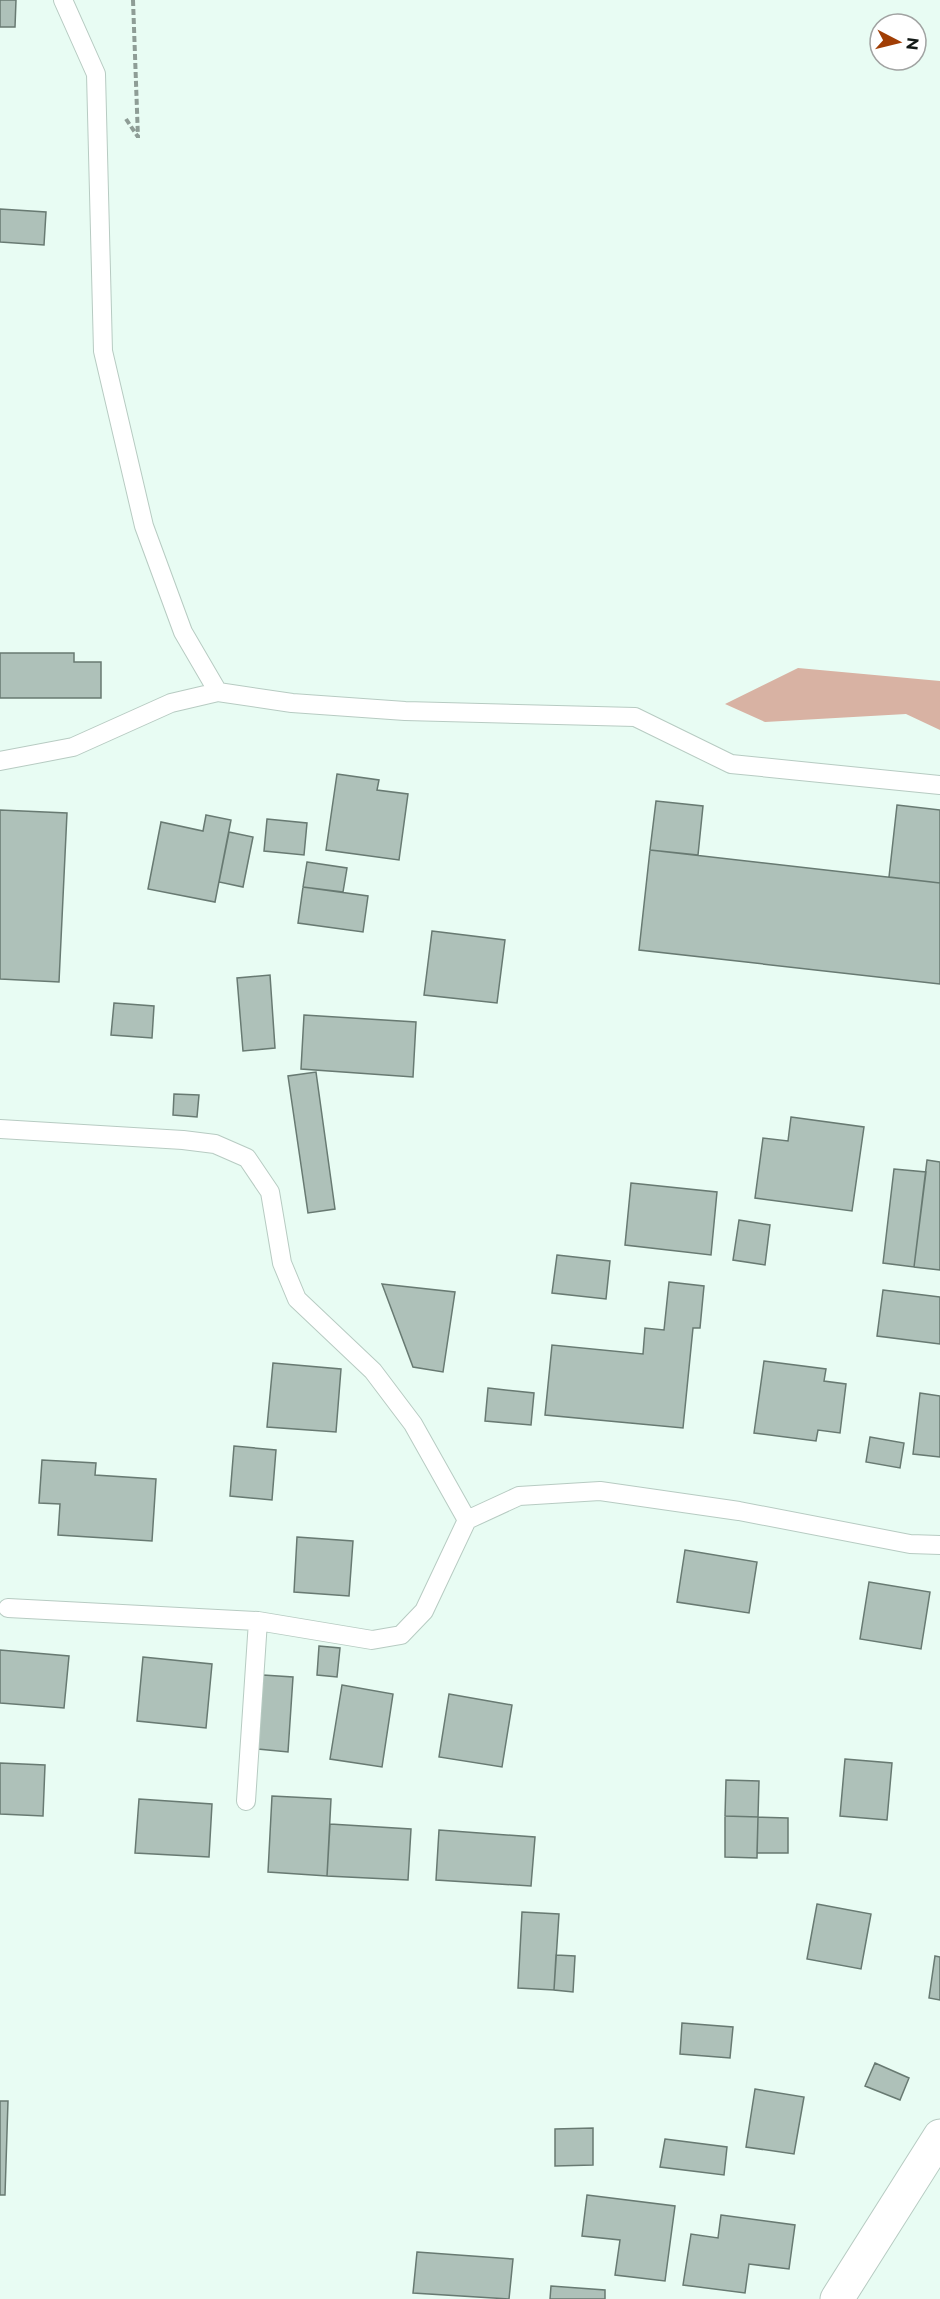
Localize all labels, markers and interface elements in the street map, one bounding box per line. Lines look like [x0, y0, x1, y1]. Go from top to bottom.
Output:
north arrow [868, 12, 928, 72]
text: N [902, 36, 923, 51]

